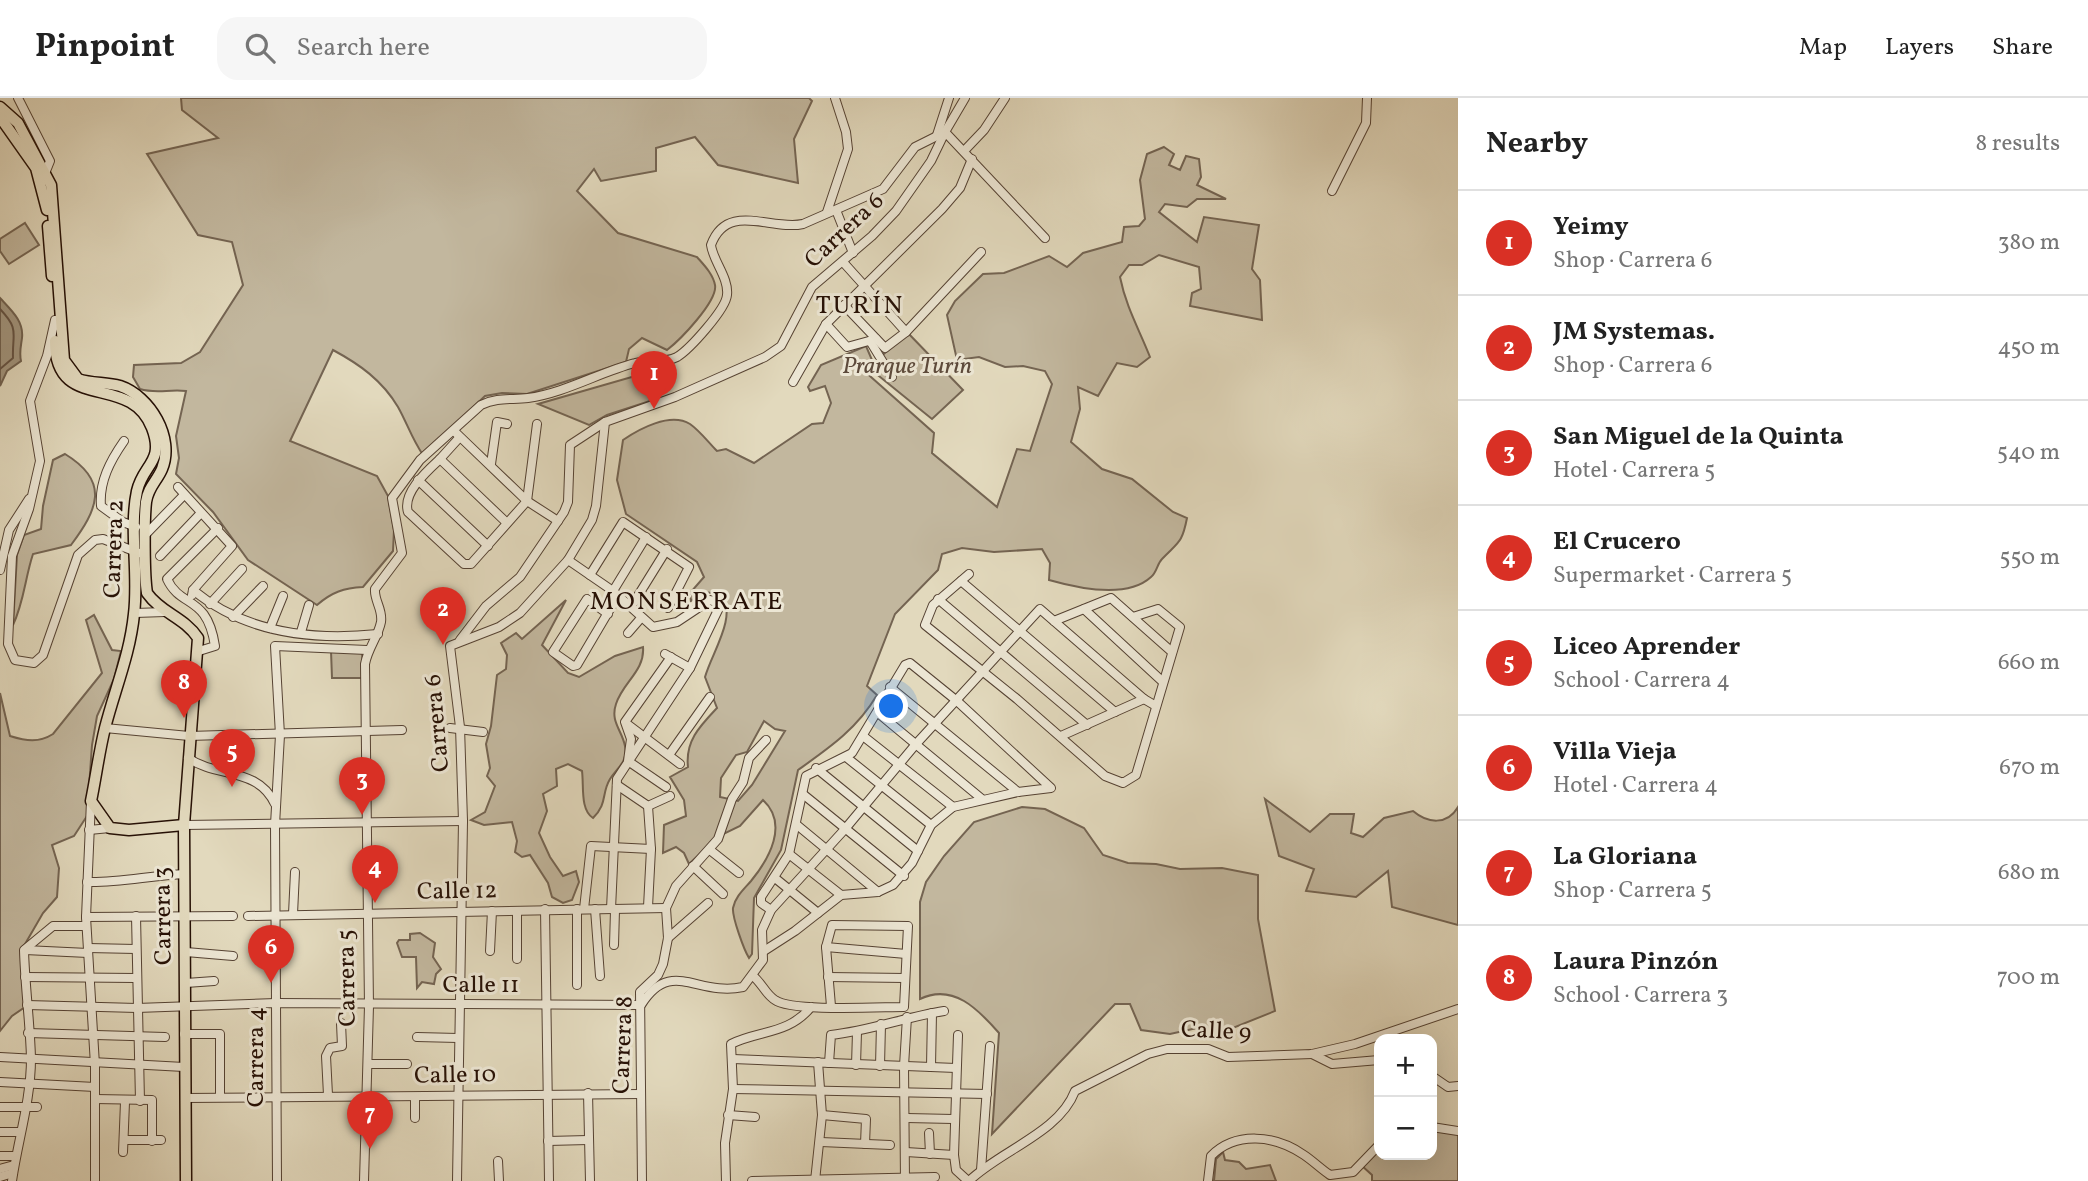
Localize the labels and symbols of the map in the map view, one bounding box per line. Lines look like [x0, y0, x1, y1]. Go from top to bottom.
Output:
street label: Carrera 6 [798, 185, 892, 277]
district label: TURÍN [815, 288, 905, 324]
park label: Prarque Turín [842, 350, 972, 384]
pin: 1 [631, 351, 677, 409]
street label: Carrera 2 [96, 499, 134, 599]
district label: MONSERRATE [590, 584, 784, 620]
pin: 2 [420, 587, 466, 645]
pin: 8 [161, 660, 207, 718]
street label: Carrera 6 [417, 673, 459, 773]
your location [874, 689, 908, 723]
pin: 5 [209, 729, 255, 787]
pin: 3 [339, 757, 385, 815]
pin: 4 [352, 845, 398, 903]
street label: Carrera 3 [146, 867, 182, 965]
street label: Calle 12 [417, 874, 497, 910]
pin: 6 [248, 925, 294, 983]
street label: Carrera 5 [330, 929, 366, 1027]
street label: Calle 11 [443, 969, 519, 1003]
street label: Carrera 8 [605, 995, 643, 1095]
street label: Carrera 4 [240, 1007, 274, 1107]
street label: Calle 9 [1180, 1013, 1252, 1051]
street label: Calle 10 [414, 1058, 496, 1094]
pin: 7 [347, 1091, 393, 1149]

